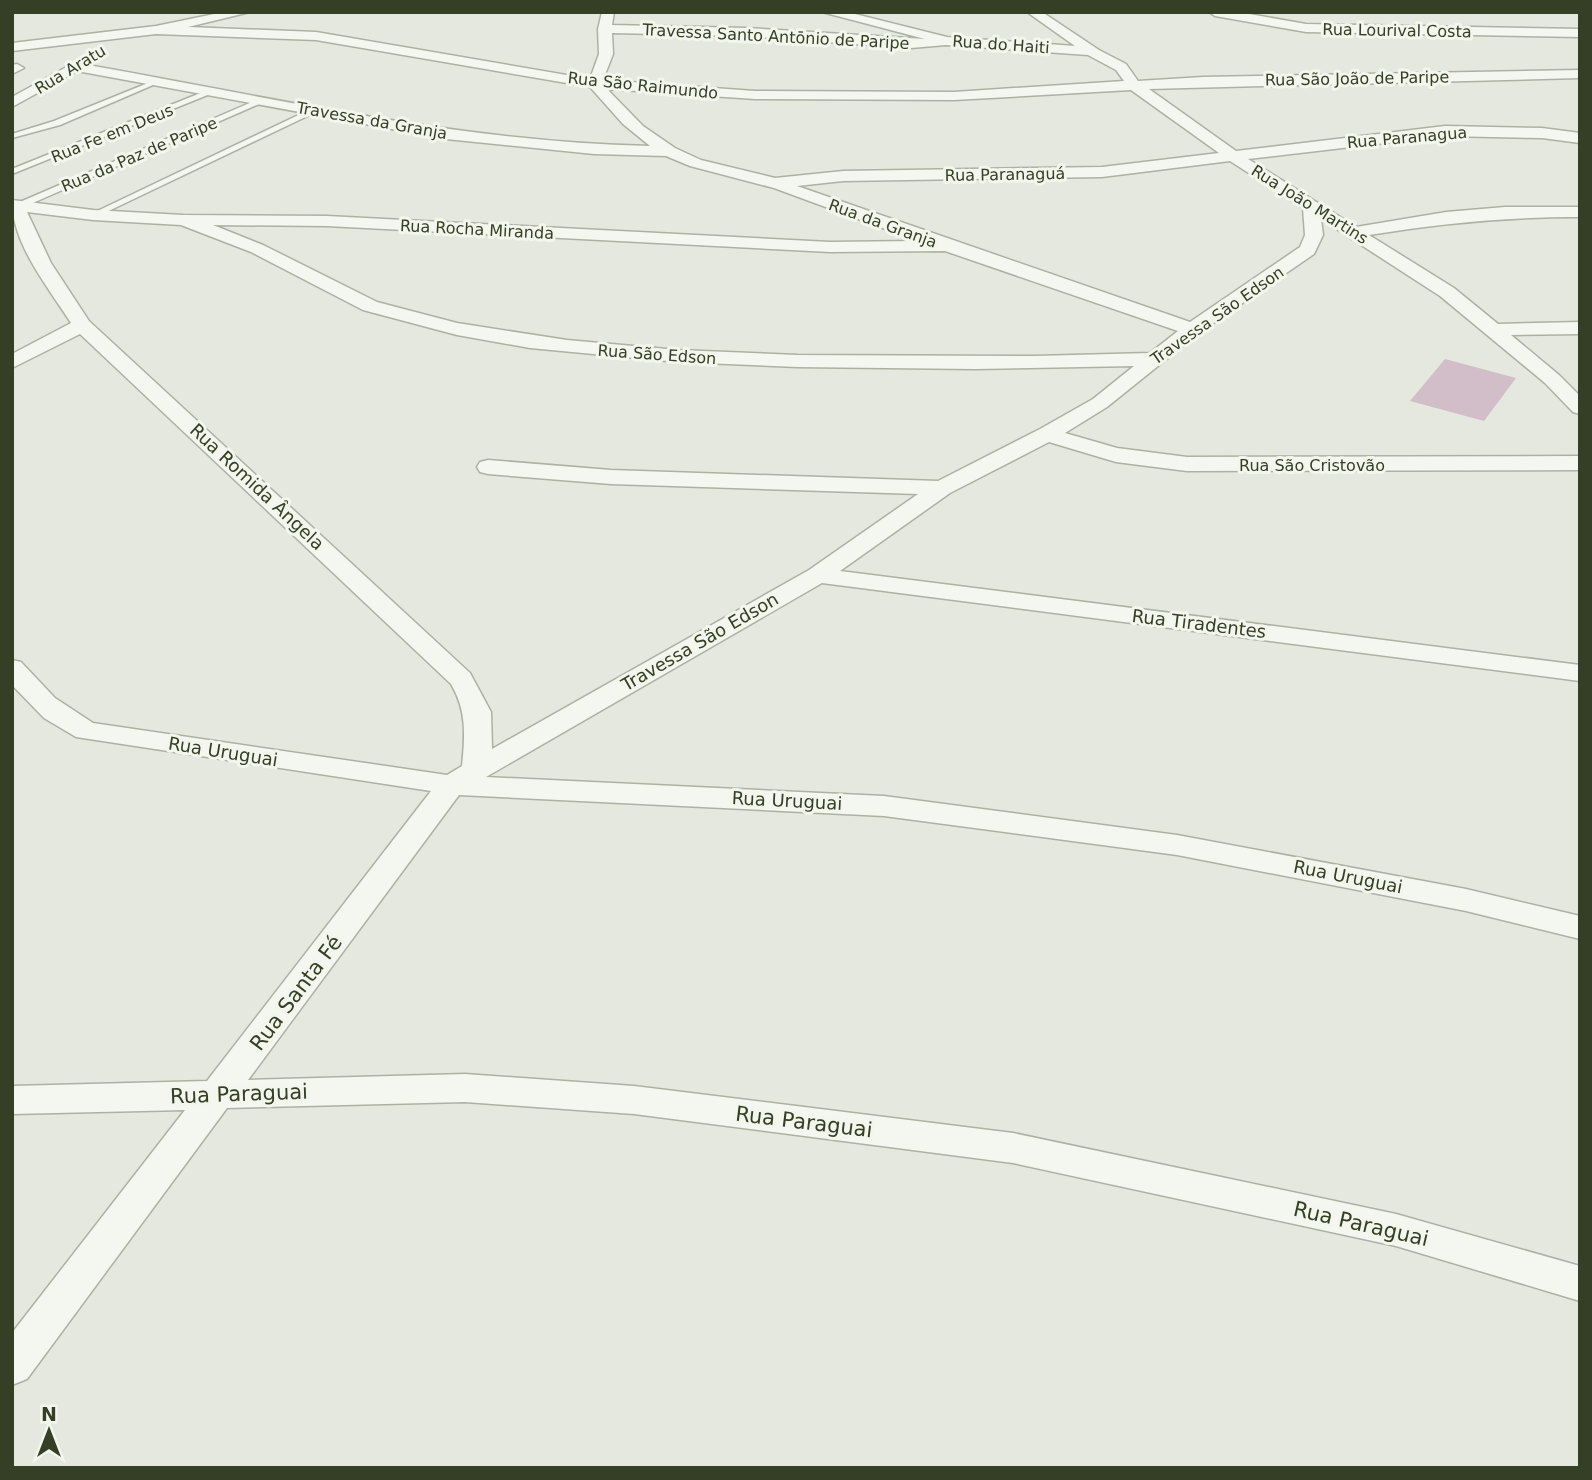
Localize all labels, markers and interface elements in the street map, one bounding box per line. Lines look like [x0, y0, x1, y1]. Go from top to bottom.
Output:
street label: Travessa Santo Antōnio de Paripe [641, 20, 910, 53]
street label: Rua Lourival Costa [1322, 20, 1472, 41]
street label: Rua do Haiti [952, 32, 1050, 57]
street label: Rua Aratu [31, 41, 109, 98]
street label: Rua São João de Paripe [1265, 67, 1449, 90]
street label: Rua São Raimundo [567, 68, 719, 103]
street label: Travessa da Granja [294, 98, 449, 143]
street label: Rua Fe em Deus [48, 100, 176, 167]
street label: Rua da Paz de Paripe [58, 113, 220, 196]
street label: Rua Paranagua [1346, 123, 1468, 152]
street label: Rua João Martins [1248, 161, 1372, 248]
street label: Rua Paranaguá [945, 164, 1065, 185]
street label: Rua da Granja [826, 195, 939, 252]
street label: Rua Rocha Miranda [399, 216, 554, 243]
street label: Travessa São Edson [1146, 262, 1287, 369]
street label: Rua São Edson [597, 341, 717, 368]
street label: Rua Romida Ângela [186, 419, 329, 554]
street label: Rua São Cristovão [1239, 456, 1385, 475]
street label: Travessa São Edson [617, 588, 782, 696]
street label: Rua Tiradentes [1131, 605, 1267, 642]
street label: Rua Uruguai [167, 732, 279, 771]
street label: Rua Uruguai [731, 787, 843, 814]
street label: Rua Uruguai [1292, 856, 1404, 897]
street label: Rua Santa Fé [245, 931, 347, 1055]
street label: Rua Paraguai [170, 1080, 308, 1108]
street label: Rua Paraguai [734, 1102, 874, 1142]
street label: Rua Paraguai [1291, 1197, 1431, 1251]
north arrow [14, 1396, 84, 1466]
text: N [41, 1403, 57, 1425]

